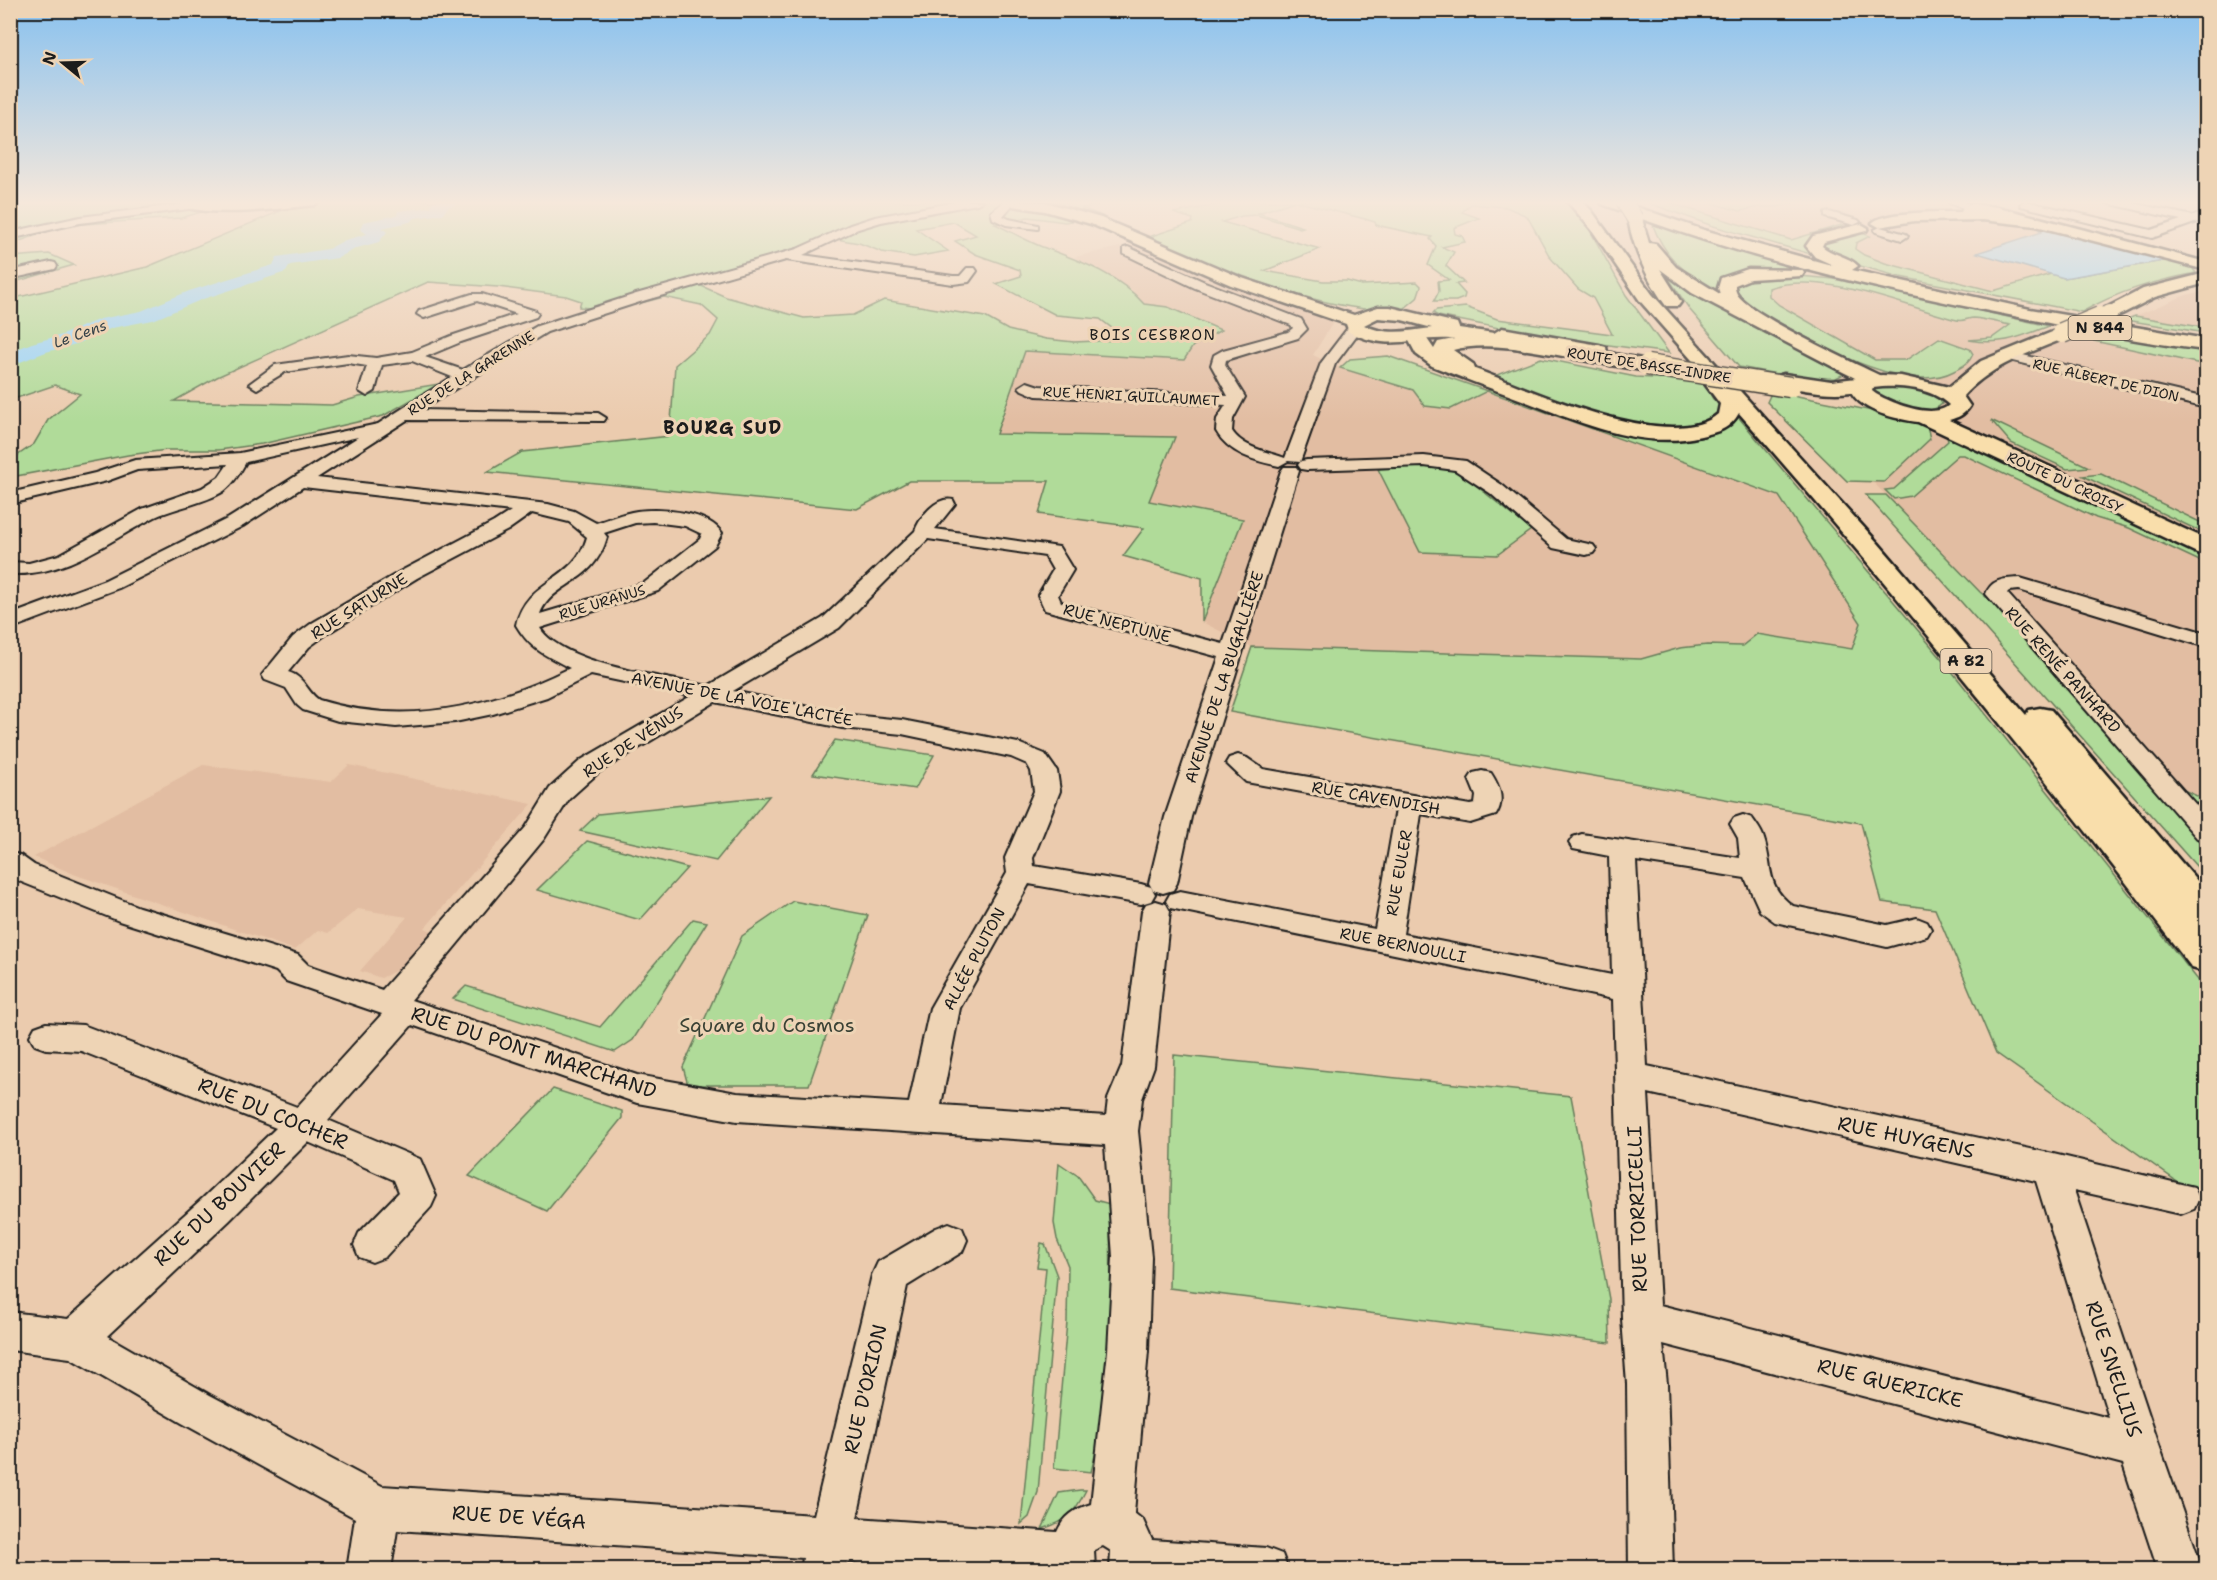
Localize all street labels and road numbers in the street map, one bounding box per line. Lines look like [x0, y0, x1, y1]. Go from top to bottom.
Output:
road number: N 844 [2068, 316, 2132, 340]
street label: RUE DE LA GARENNE [404, 326, 538, 419]
street label: ROUTE DE BASSE-INDRE [1566, 343, 1732, 387]
street label: RUE ALBERT DE DION [2031, 354, 2181, 406]
street label: RUE HENRI GUILLAUMET [1042, 382, 1220, 410]
street label: ROUTE DU CROISY [2004, 447, 2126, 517]
street label: RUE SATURNE [307, 568, 411, 644]
street label: AVENUE DE LA BUGALLIÈRE [1180, 568, 1268, 786]
street label: RUE URANUS [557, 580, 648, 624]
street label: RUE NEPTUNE [1061, 599, 1173, 647]
street label: RUE RENÉ PANHARD [2001, 602, 2125, 738]
road number: A 82 [1940, 649, 1992, 673]
street label: AVENUE DE LA VOIE LACTÉE [629, 667, 855, 731]
street label: RUE DE VÉNUS [579, 702, 687, 782]
street label: RUE CAVENDISH [1310, 776, 1442, 820]
street label: RUE EULER [1381, 828, 1417, 918]
street label: ALLÉE PLUTON [938, 904, 1010, 1014]
street label: RUE BERNOULLI [1338, 922, 1468, 968]
street label: RUE DU PONT MARCHAND [408, 1000, 660, 1104]
street label: RUE DU COCHER [194, 1071, 352, 1155]
street label: RUE HUYGENS [1835, 1110, 1977, 1164]
street label: RUE TORRICELLI [1621, 1125, 1653, 1293]
street label: RUE DU BOUVIER [148, 1136, 290, 1272]
street label: RUE SNELLIUS [2080, 1298, 2148, 1440]
street label: RUE D'ORION [837, 1322, 893, 1456]
street label: RUE GUERICKE [1815, 1352, 1965, 1414]
street label: RUE DE VÉGA [451, 1499, 587, 1535]

